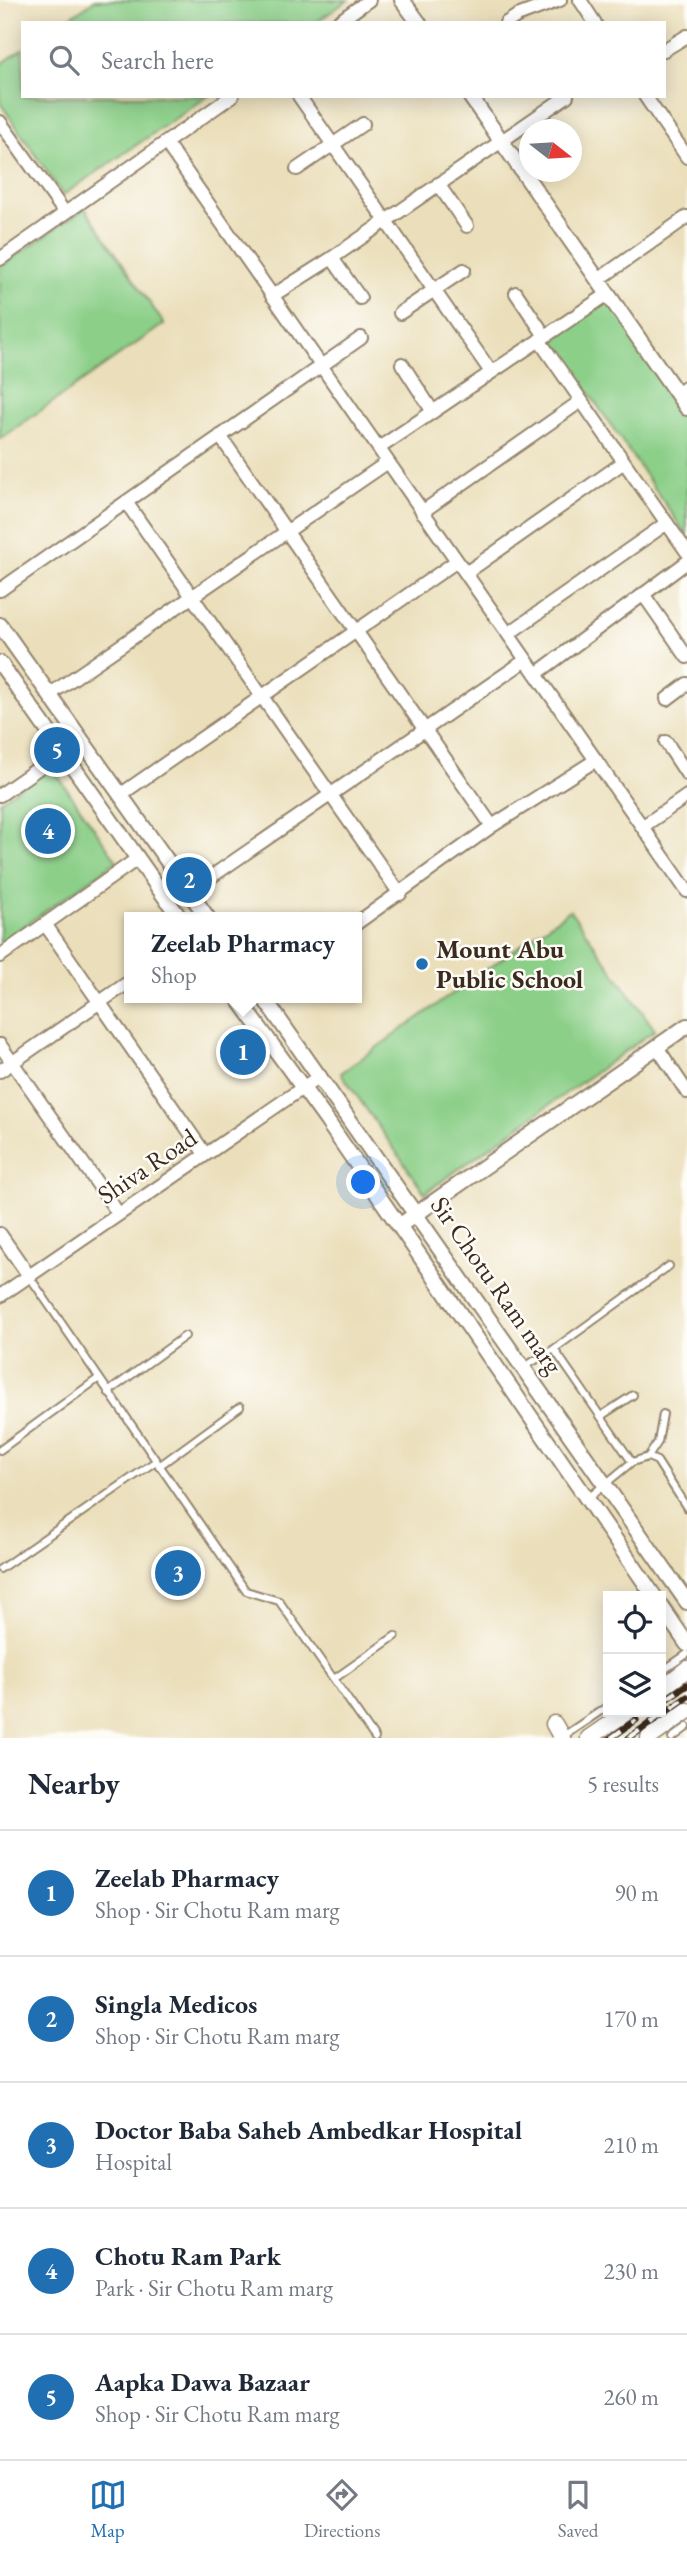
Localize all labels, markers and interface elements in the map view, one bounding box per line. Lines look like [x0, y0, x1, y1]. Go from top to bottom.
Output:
search box [21, 21, 666, 98]
icon: search [45, 41, 83, 79]
text: Search here [101, 43, 214, 77]
north arrow [519, 119, 582, 182]
pin: 5 [34, 724, 80, 776]
pin: 4 [25, 805, 71, 857]
pin: 2 [166, 854, 212, 906]
popup [124, 912, 362, 1003]
text: Zeelab Pharmacy [151, 926, 335, 960]
place label: Mount Abu Public School [436, 932, 583, 996]
marker: Mount Abu Public School [414, 956, 430, 972]
text: Shop [151, 960, 197, 990]
pin: 1 [220, 1026, 266, 1078]
street label: Shiva Road [91, 1120, 204, 1212]
your location [346, 1165, 380, 1199]
street label: Sir Chotu Ram marg [423, 1190, 571, 1381]
pin: 3 [155, 1547, 201, 1599]
map controls [603, 1591, 666, 1717]
button: locate [603, 1591, 666, 1654]
button: layers [603, 1654, 666, 1717]
text: Nearby [28, 1764, 120, 1803]
text: 5 results [587, 1769, 659, 1799]
text: Zeelab Pharmacy [95, 1861, 279, 1895]
text: 1 [45, 1878, 57, 1908]
text: 90 m [614, 1878, 659, 1908]
text: Shop · Sir Chotu Ram marg [95, 1895, 340, 1925]
text: Singla Medicos [95, 1987, 257, 2021]
text: 2 [45, 2004, 57, 2034]
text: 170 m [603, 2004, 659, 2034]
text: Shop · Sir Chotu Ram marg [95, 2021, 340, 2051]
text: Doctor Baba Saheb Ambedkar Hospital [95, 2113, 522, 2147]
text: 3 [45, 2130, 57, 2160]
text: 210 m [603, 2130, 659, 2160]
text: Hospital [95, 2147, 172, 2177]
text: Chotu Ram Park [95, 2239, 281, 2273]
text: 4 [45, 2256, 57, 2286]
text: 230 m [603, 2256, 659, 2286]
text: Park · Sir Chotu Ram marg [95, 2273, 333, 2303]
text: Aapka Dawa Bazaar [95, 2365, 310, 2399]
text: 5 [45, 2382, 57, 2412]
text: 260 m [603, 2382, 659, 2412]
text: Shop · Sir Chotu Ram marg [95, 2399, 340, 2429]
tab: Map [89, 2476, 127, 2543]
tab: Directions [304, 2476, 380, 2543]
tab: Saved [558, 2476, 598, 2543]

